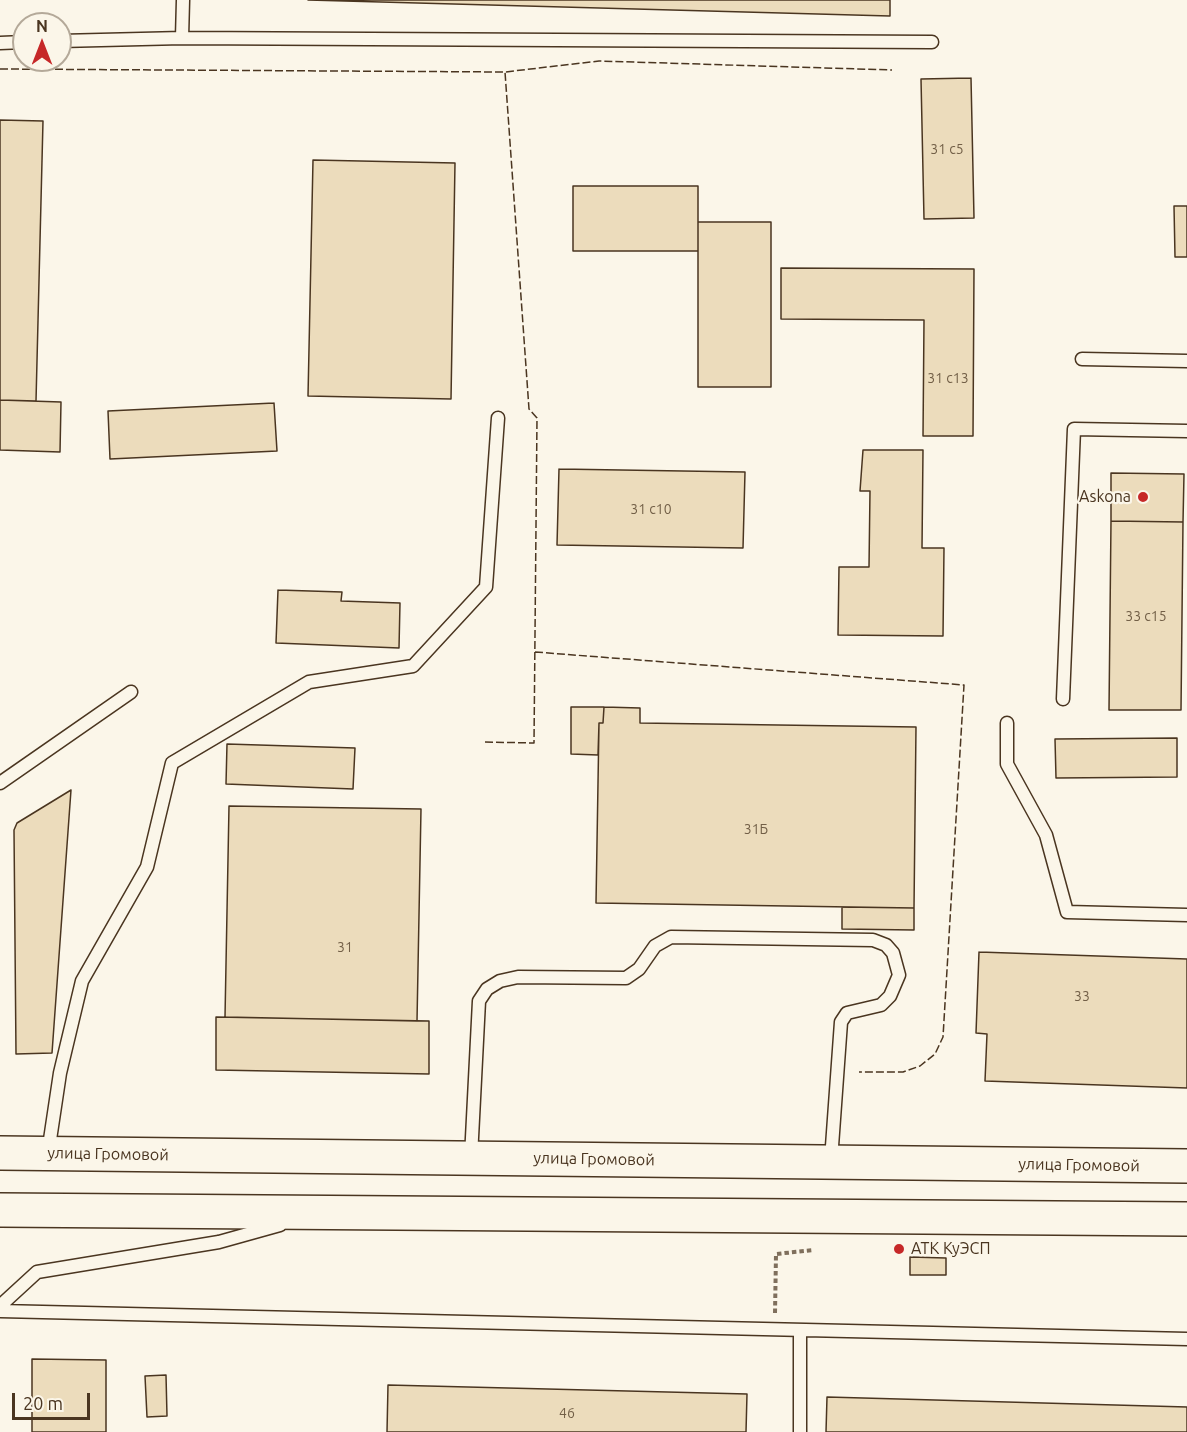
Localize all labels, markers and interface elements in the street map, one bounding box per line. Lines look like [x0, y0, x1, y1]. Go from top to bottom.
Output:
north arrow [12, 12, 72, 72]
text: N [36, 17, 48, 35]
house number: 31 с5 [930, 141, 964, 157]
house number: 31 с13 [927, 370, 969, 386]
place label: Askona [1079, 487, 1131, 507]
marker: Askona [1136, 490, 1150, 504]
house number: 31 с10 [630, 501, 672, 517]
house number: 33 с15 [1125, 608, 1167, 624]
house number: 31Б [744, 821, 768, 837]
house number: 31 [337, 939, 353, 955]
house number: 33 [1074, 988, 1090, 1004]
street label: улица Громовой [47, 1143, 169, 1165]
street label: улица Громовой [533, 1148, 655, 1170]
street label: улица Громовой [1018, 1154, 1140, 1176]
place label: АТК КуЭСП [911, 1239, 990, 1259]
marker: АТК КуЭСП [892, 1242, 906, 1256]
scale bar [15, 1381, 93, 1419]
text: 20 m [23, 1393, 63, 1413]
house number: 46 [559, 1405, 575, 1421]

